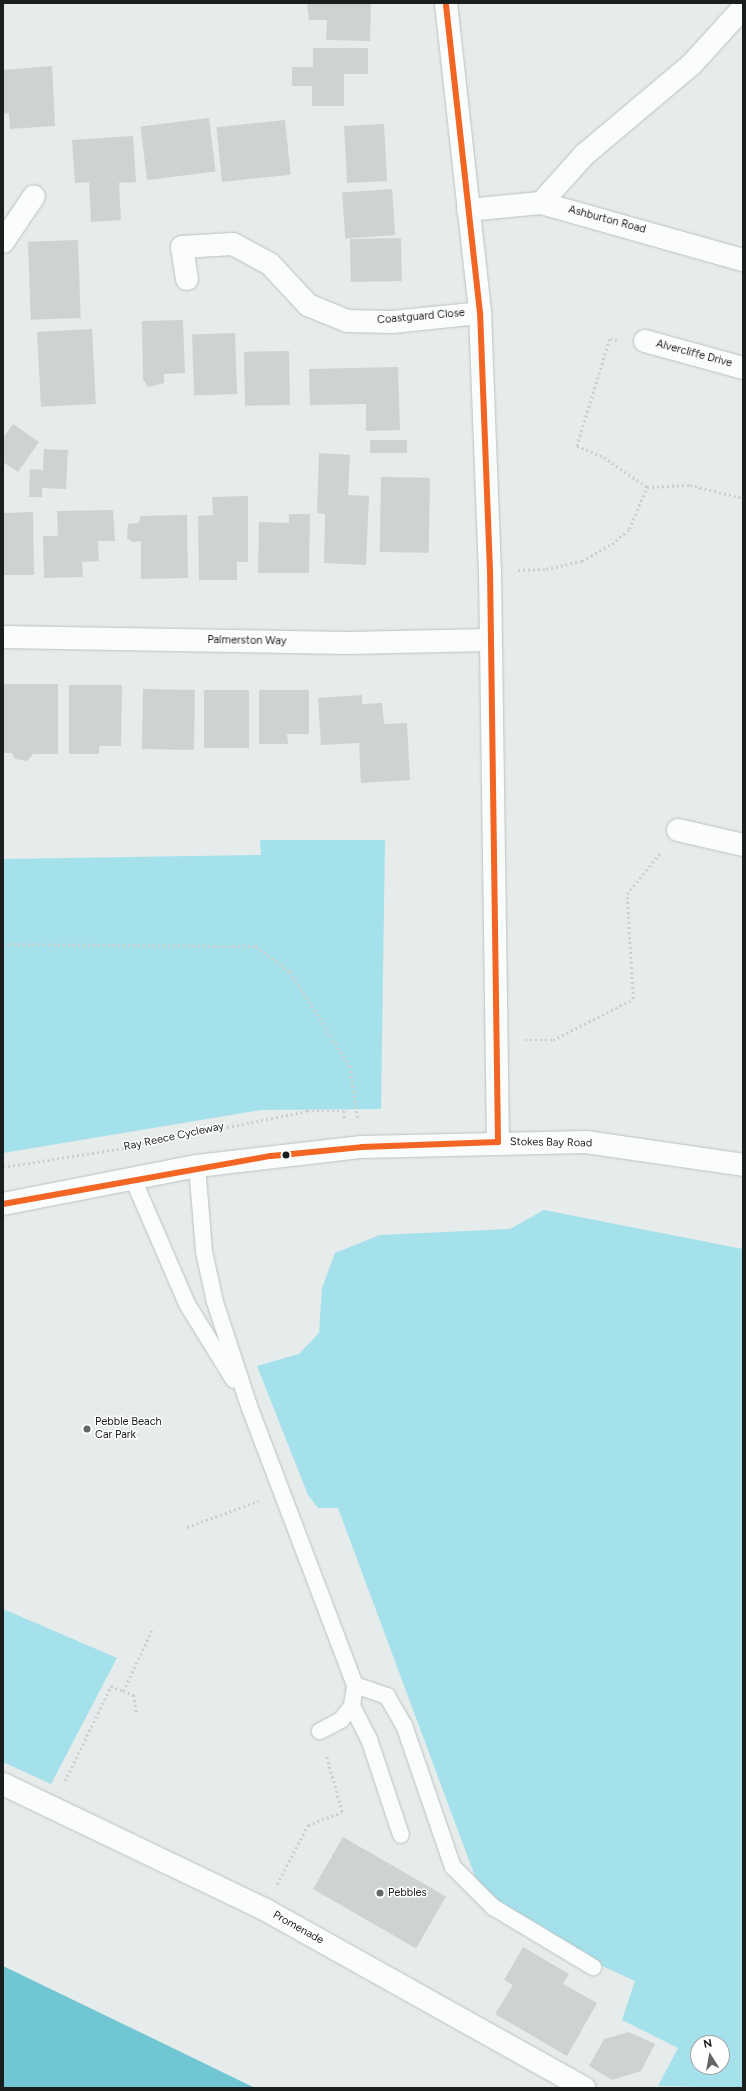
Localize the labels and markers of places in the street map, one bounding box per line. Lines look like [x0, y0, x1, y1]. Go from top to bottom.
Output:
unlabelled marker [281, 1150, 291, 1160]
place label: Pebble Beach Car Park [95, 1416, 162, 1442]
marker: Pebble Beach Car Park [82, 1424, 92, 1434]
place label: Pebbles [388, 1886, 427, 1900]
marker: Pebbles [375, 1888, 385, 1898]

